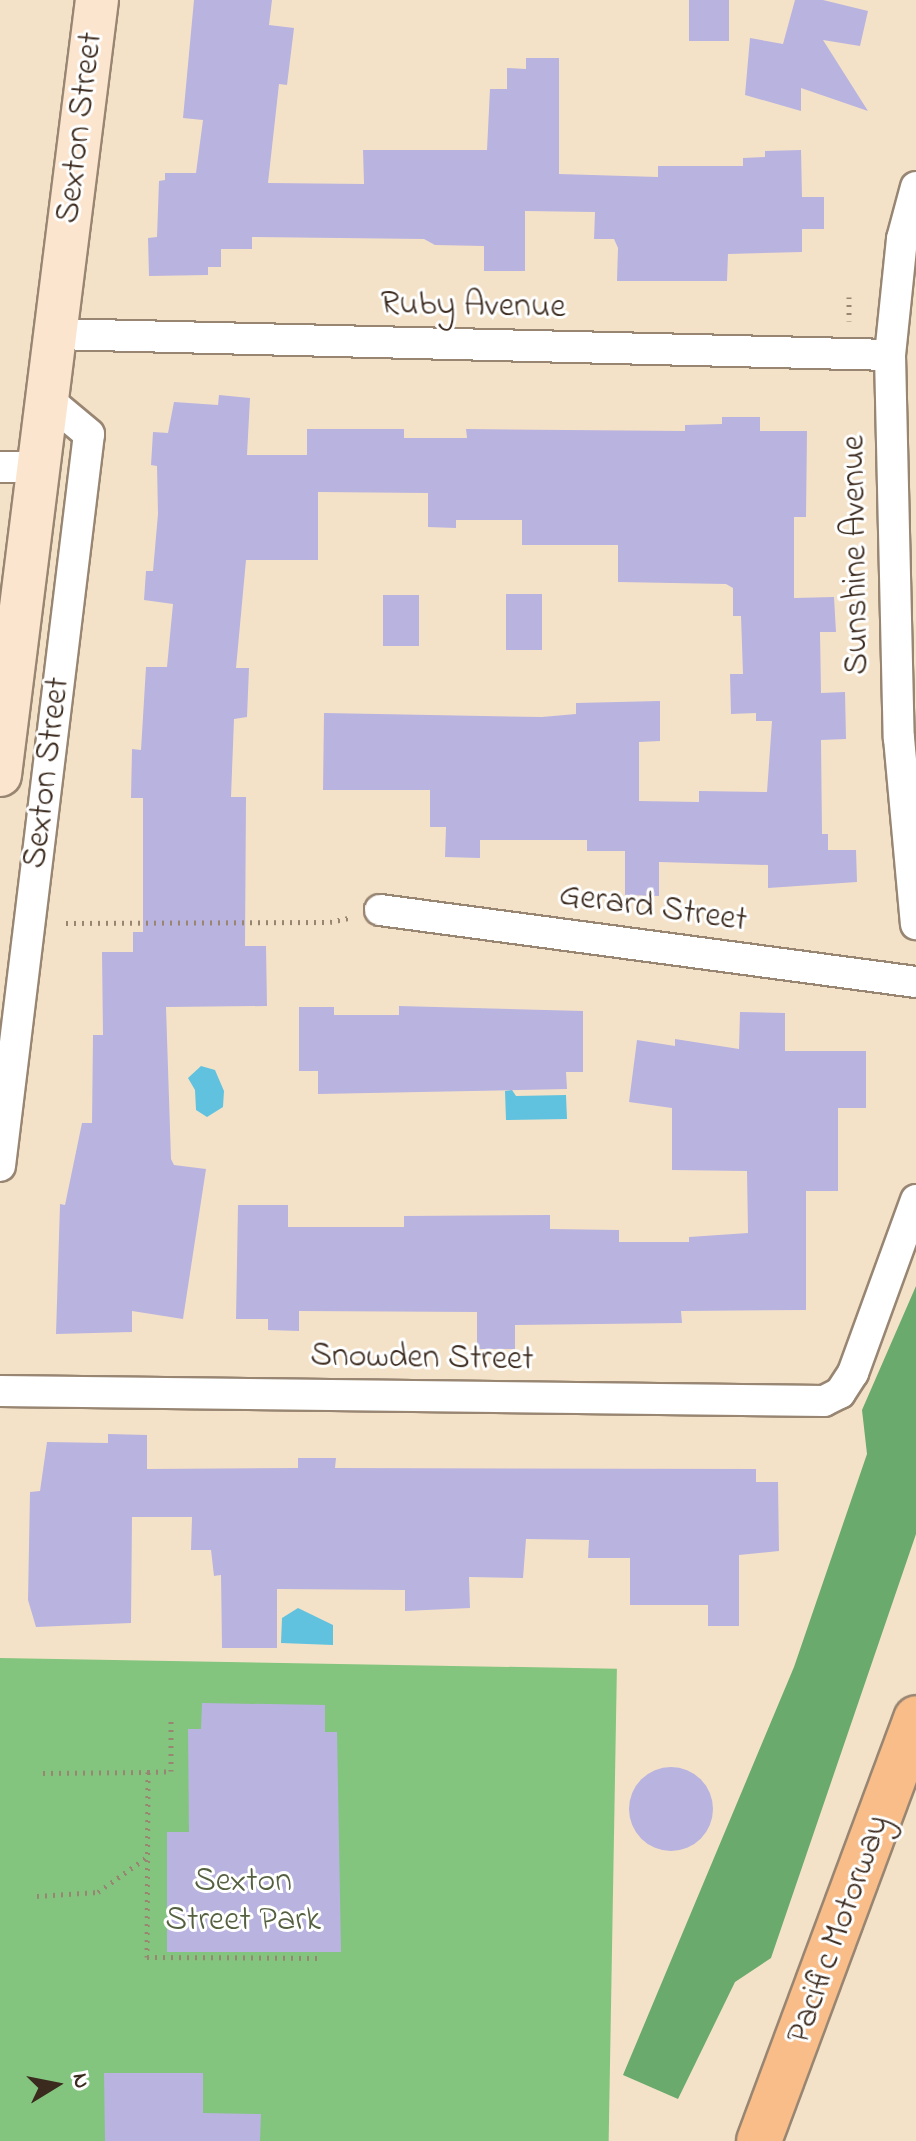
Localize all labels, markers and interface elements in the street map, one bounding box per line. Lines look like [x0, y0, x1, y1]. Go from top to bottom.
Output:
street label: Sexton Street [49, 30, 113, 226]
street label: Ruby Avenue [380, 285, 566, 329]
street label: Sunshine Avenue [835, 435, 879, 675]
street label: Sexton Street [16, 675, 80, 871]
street label: Gerard Street [556, 876, 750, 942]
street label: Snowden Street [310, 1337, 534, 1381]
street label: Pacific Motorway [780, 1810, 900, 2050]
park label: Sexton Street Park [165, 1862, 321, 1942]
north arrow [16, 2045, 96, 2125]
text: N [63, 2071, 97, 2091]

